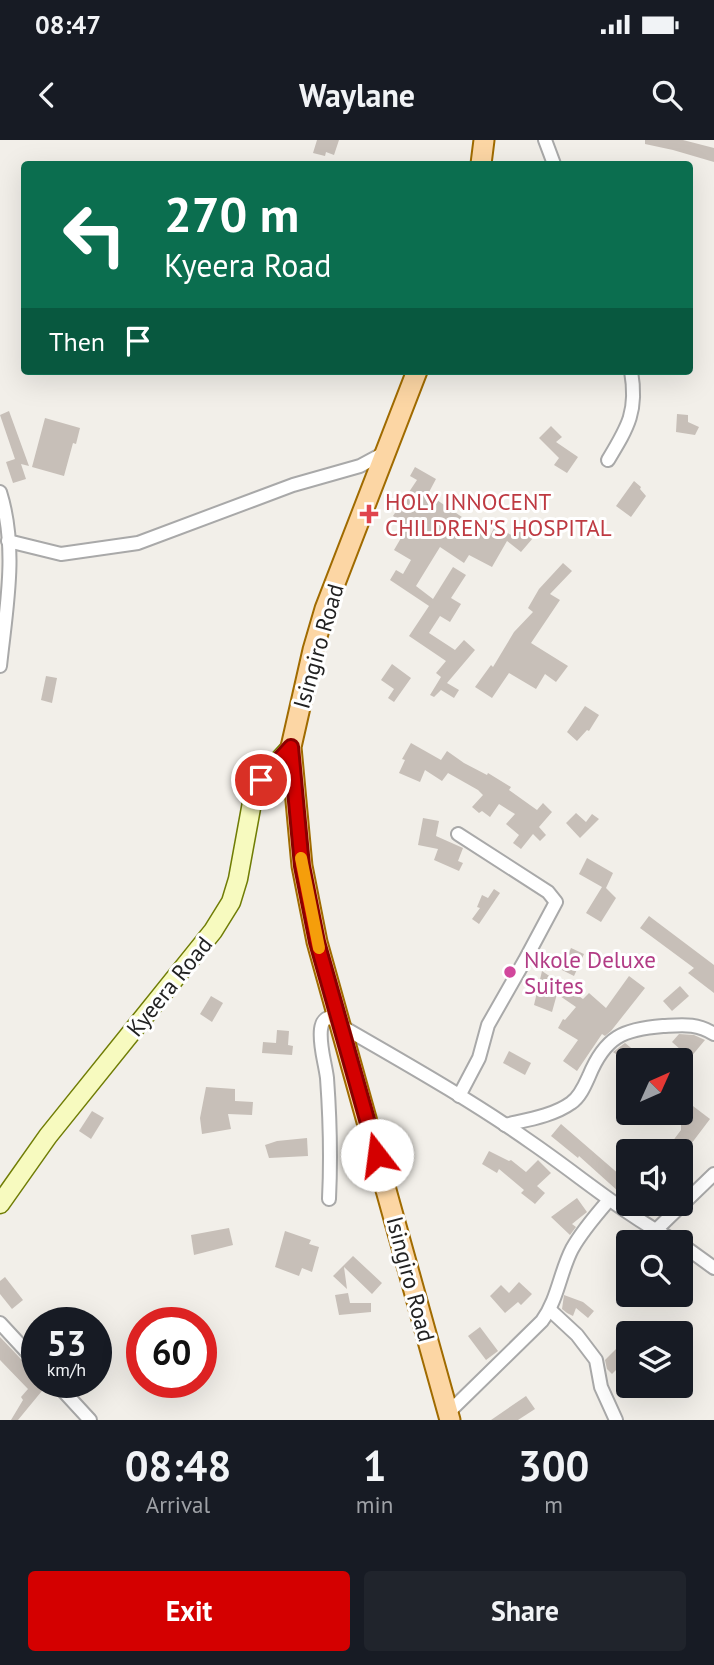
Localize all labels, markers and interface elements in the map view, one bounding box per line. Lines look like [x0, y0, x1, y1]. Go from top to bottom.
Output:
text: 08:47 [35, 8, 101, 41]
text: Waylane [299, 74, 415, 116]
icon: back [28, 76, 66, 114]
icon: search [648, 76, 686, 114]
text: 270 m [164, 182, 299, 246]
icon: left [49, 189, 140, 280]
text: Kyeera Road [164, 244, 332, 286]
icon: arrive [119, 322, 157, 360]
text: Then [49, 325, 105, 358]
place label: HOLY INNOCENT CHILDREN'S HOSPITAL [385, 487, 612, 542]
marker: HOLY INNOCENT CHILDREN'S HOSPITAL [359, 504, 379, 524]
street label: Isingiro Road [286, 580, 350, 712]
pin [231, 750, 291, 810]
icon: arrive [242, 761, 280, 799]
street label: Kyeera Road [120, 930, 218, 1042]
place label: Nkole Deluxe Suites [524, 945, 656, 1000]
marker: Nkole Deluxe Suites [502, 964, 518, 980]
north arrow [616, 1048, 693, 1125]
map controls [616, 1048, 693, 1398]
position arrow [340, 1118, 414, 1192]
button: sound [616, 1139, 693, 1216]
street label: Isingiro Road [380, 1213, 442, 1345]
button: search [616, 1230, 693, 1307]
speed limit sign: 60 [126, 1307, 217, 1398]
text: 53 [47, 1320, 86, 1366]
button: layers [616, 1321, 693, 1398]
text: km/h [47, 1358, 86, 1381]
text: 08:48 [125, 1438, 231, 1493]
text: 1 [363, 1438, 386, 1493]
text: 300 [518, 1438, 589, 1493]
text: Arrival [146, 1490, 210, 1519]
text: min [356, 1490, 393, 1519]
text: m [544, 1490, 563, 1519]
button: Exit [28, 1571, 350, 1651]
button: Share [364, 1571, 686, 1651]

